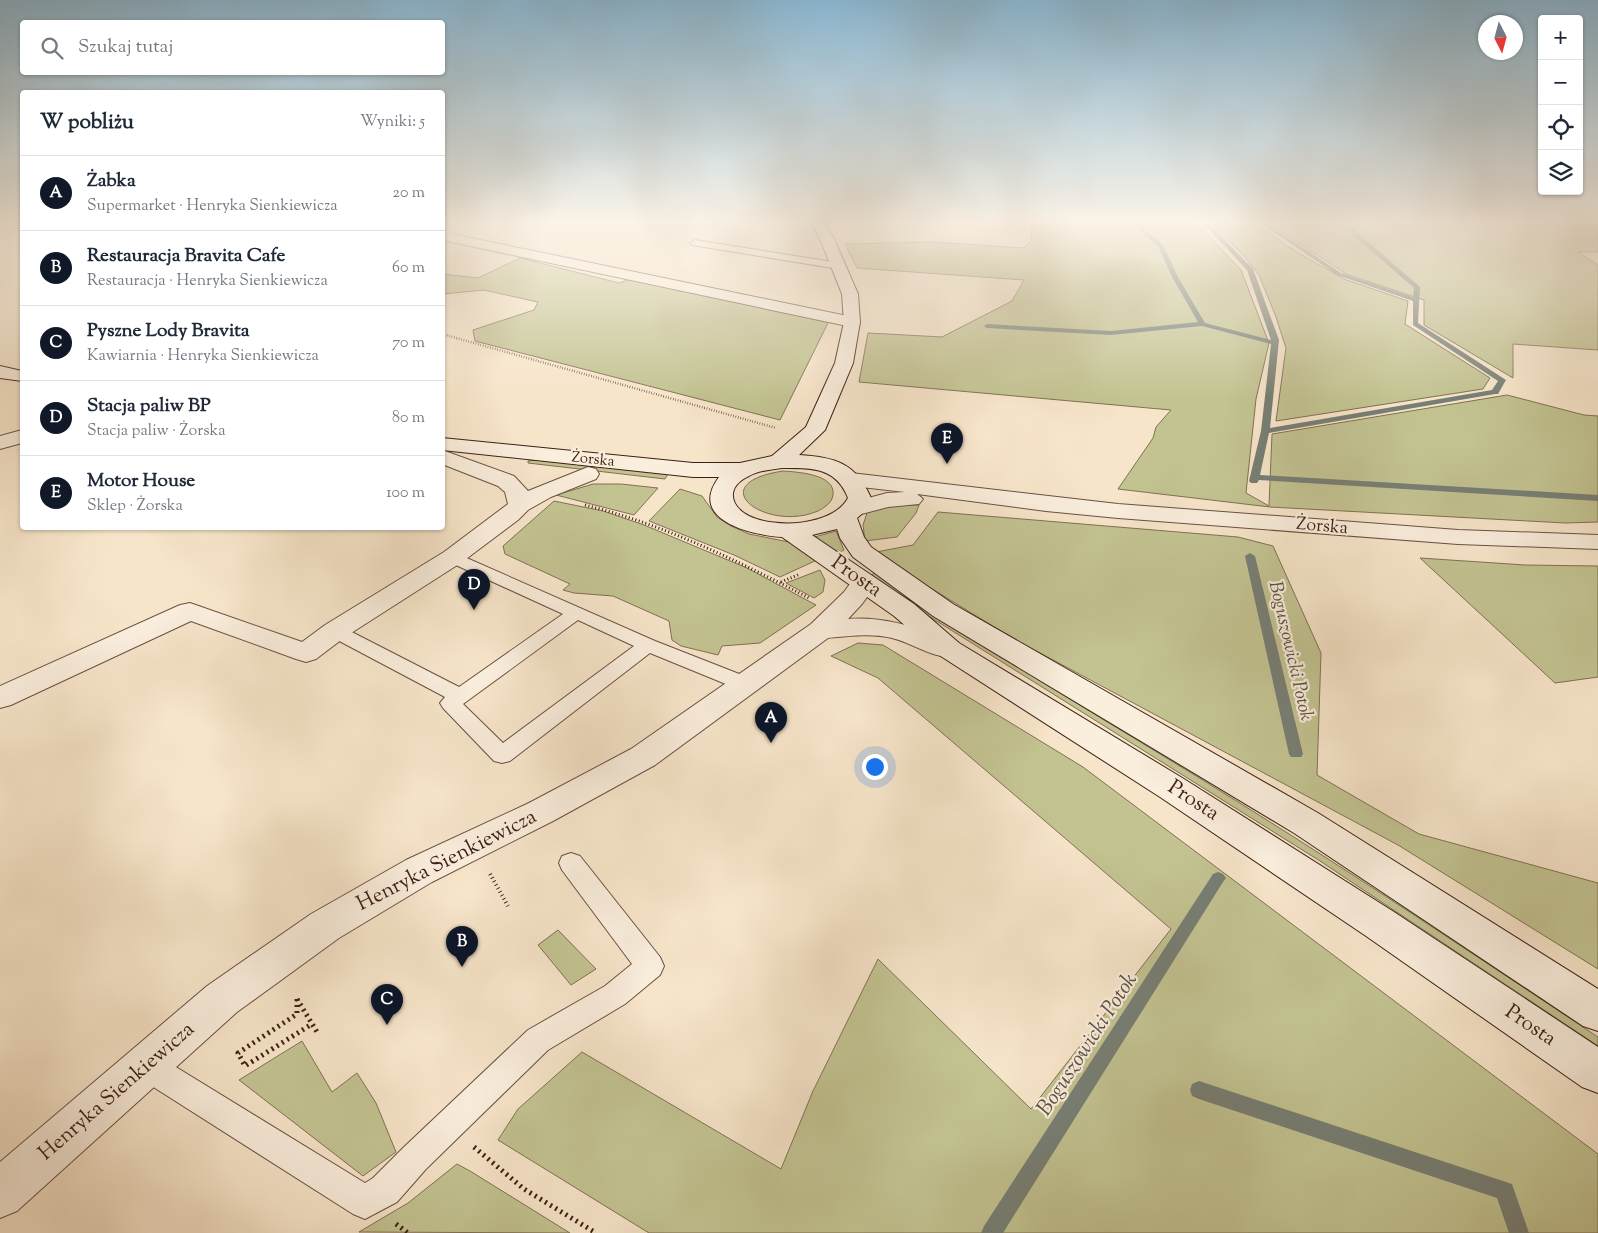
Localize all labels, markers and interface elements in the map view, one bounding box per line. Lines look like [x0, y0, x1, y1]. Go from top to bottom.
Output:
north arrow [1478, 15, 1523, 60]
map controls [1538, 15, 1583, 195]
button: + [1538, 15, 1583, 60]
search box [20, 20, 445, 75]
icon: search [38, 34, 66, 62]
text: Szukaj tutaj [78, 34, 173, 61]
button: − [1538, 60, 1583, 105]
button: locate [1538, 105, 1583, 150]
text: W pobliżu [40, 108, 134, 138]
text: Wyniki: 5 [360, 111, 425, 134]
button: layers [1538, 150, 1583, 195]
text: Żabka [87, 168, 136, 195]
text: A [50, 182, 63, 205]
text: 20 m [392, 182, 425, 205]
text: Supermarket · Henryka Sienkiewicza [87, 195, 338, 218]
text: Restauracja Bravita Cafe [87, 243, 285, 270]
text: B [51, 257, 61, 280]
text: 60 m [392, 257, 425, 280]
text: Restauracja · Henryka Sienkiewicza [87, 270, 328, 293]
text: Pyszne Lody Bravita [87, 318, 250, 345]
text: C [50, 332, 62, 355]
text: 70 m [392, 332, 425, 355]
text: Kawiarnia · Henryka Sienkiewicza [87, 345, 319, 368]
text: Stacja paliw BP [87, 393, 211, 420]
text: D [50, 407, 62, 430]
text: 80 m [392, 407, 425, 430]
text: Stacja paliw · Żorska [87, 420, 226, 443]
pin: E [931, 423, 963, 464]
street label: Żorska [570, 446, 616, 473]
text: Motor House [87, 468, 195, 495]
text: E [51, 482, 61, 505]
text: 100 m [386, 482, 425, 505]
text: Sklep · Żorska [87, 495, 183, 518]
street label: Żorska [1295, 512, 1349, 542]
street label: Prosta [824, 549, 888, 606]
pin: D [458, 569, 490, 610]
water label: Boguszowicki Potok [1261, 579, 1319, 724]
pin: A [755, 702, 787, 743]
your location [862, 754, 888, 780]
street label: Prosta [1161, 773, 1225, 829]
street label: Henryka Sienkiewicza [352, 802, 543, 919]
pin: B [446, 926, 478, 967]
water label: Boguszowicki Potok [1030, 967, 1146, 1123]
pin: C [371, 984, 403, 1025]
street label: Prosta [1498, 998, 1562, 1054]
street label: Henryka Sienkiewicza [32, 1015, 202, 1168]

